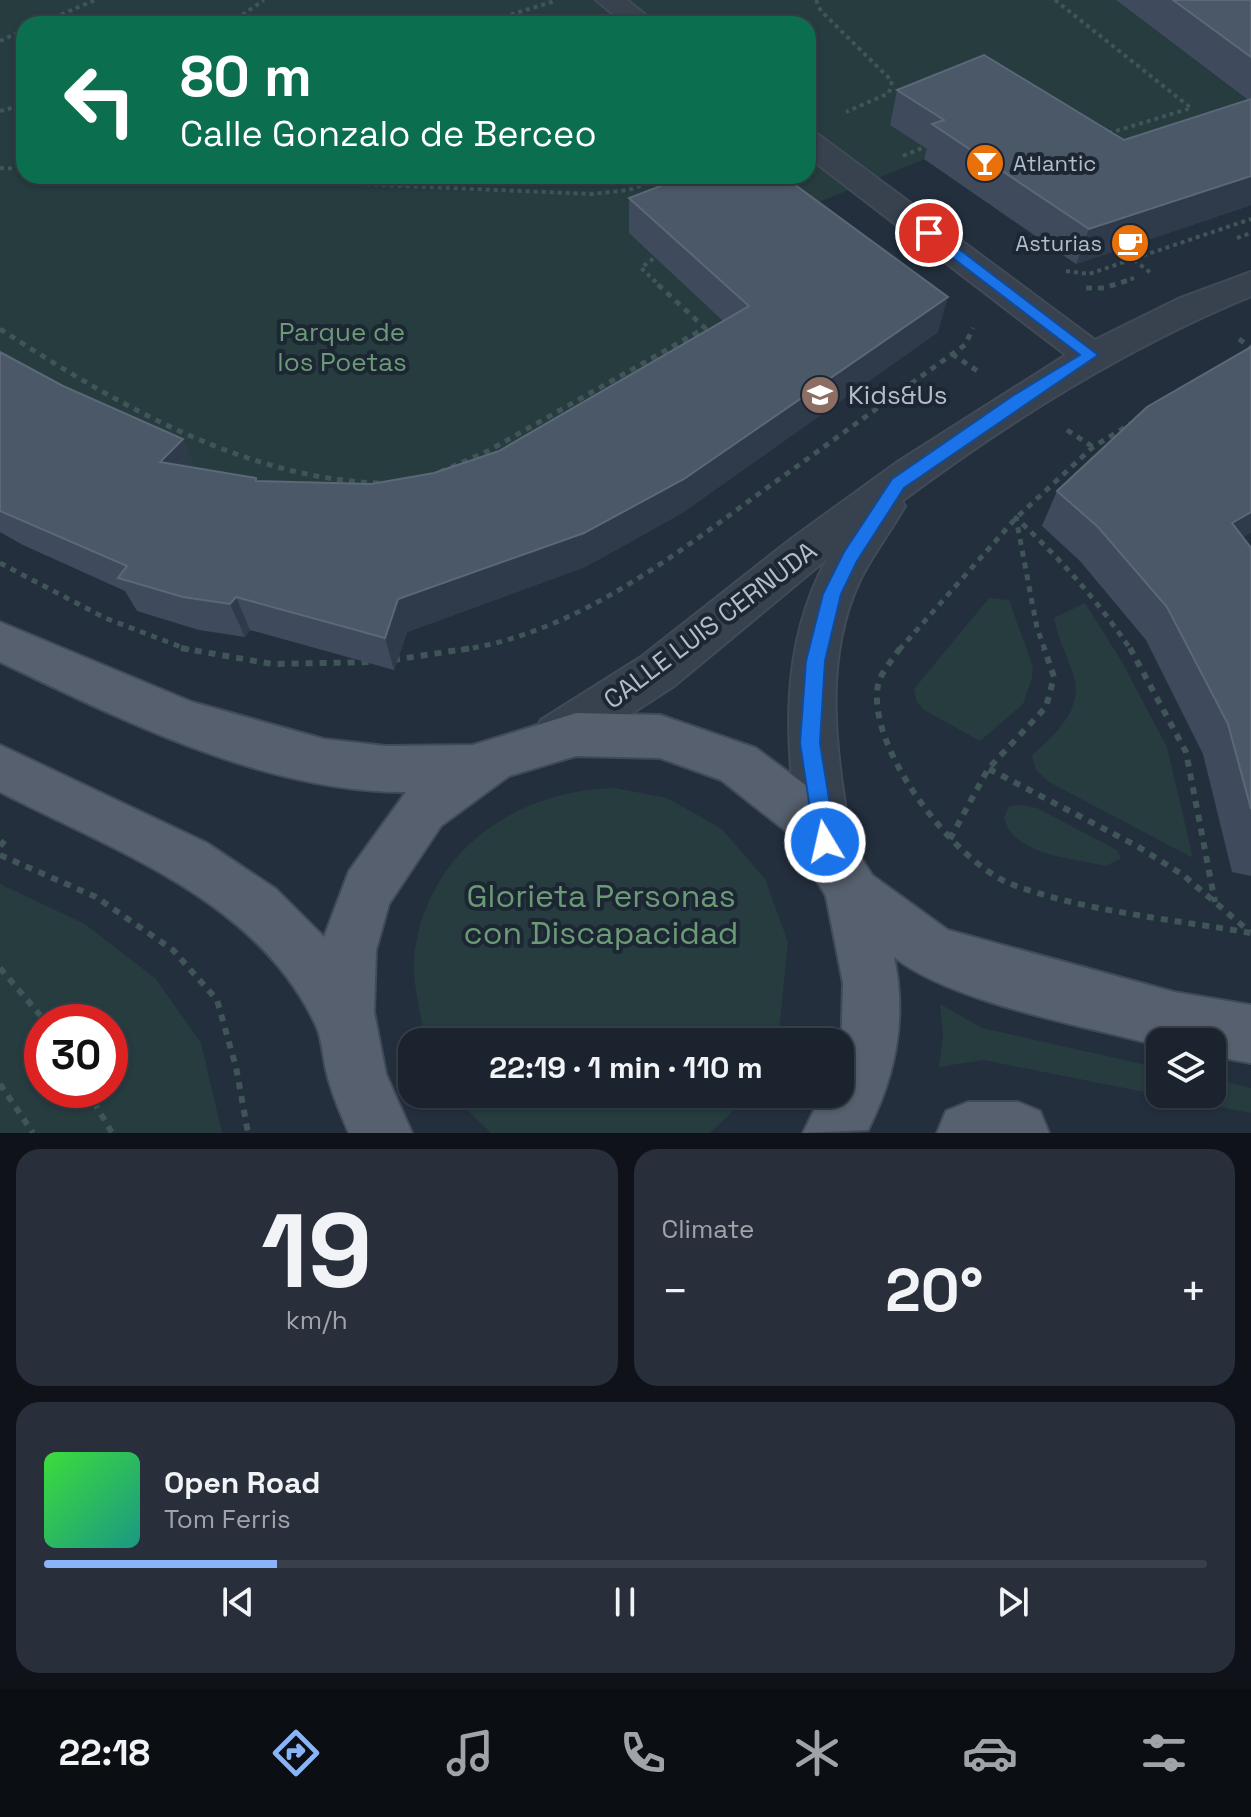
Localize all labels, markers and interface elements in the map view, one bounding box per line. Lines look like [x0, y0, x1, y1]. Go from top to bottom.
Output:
text: 80 m [180, 41, 312, 112]
icon: left [48, 48, 152, 152]
text: Calle Gonzalo de Berceo [180, 111, 597, 157]
bar icon: Atlantic [964, 142, 1006, 184]
place label: Atlantic [1013, 149, 1096, 177]
pin [895, 199, 963, 267]
icon: arrive [907, 211, 951, 255]
cafe icon: Asturias [1109, 222, 1151, 264]
place label: Asturias [1015, 229, 1102, 257]
park label: Parque de los Poetas [277, 315, 407, 379]
school or university icon: Kids&Us [799, 374, 841, 416]
place label: Kids&Us [848, 378, 947, 412]
street label: CALLE LUIS CERNUDA [597, 534, 823, 716]
position arrow [783, 800, 867, 884]
park label: Glorieta Personas con Discapacidad [464, 876, 738, 953]
speed limit sign: 30 [24, 1004, 128, 1108]
map controls [1146, 1028, 1226, 1108]
button: layers [1146, 1028, 1226, 1108]
text: 22:19 · 1 min · 110 m [489, 1048, 763, 1087]
text: 19 [261, 1185, 372, 1317]
text: Climate [662, 1212, 754, 1246]
text: 20° [885, 1252, 983, 1329]
text: − [662, 1263, 689, 1319]
text: + [1180, 1263, 1207, 1319]
text: km/h [286, 1303, 348, 1337]
text: Open Road [164, 1463, 320, 1502]
text: Tom Ferris [164, 1502, 291, 1536]
icon: previous [216, 1580, 260, 1624]
icon: pause [603, 1580, 647, 1624]
icon: next [991, 1580, 1035, 1624]
icon: directions [268, 1725, 324, 1781]
icon: music [442, 1725, 498, 1781]
icon: phone [615, 1725, 671, 1781]
icon: climate [789, 1725, 845, 1781]
icon: car [962, 1725, 1018, 1781]
icon: filters [1136, 1725, 1192, 1781]
text: 22:18 [59, 1730, 150, 1776]

